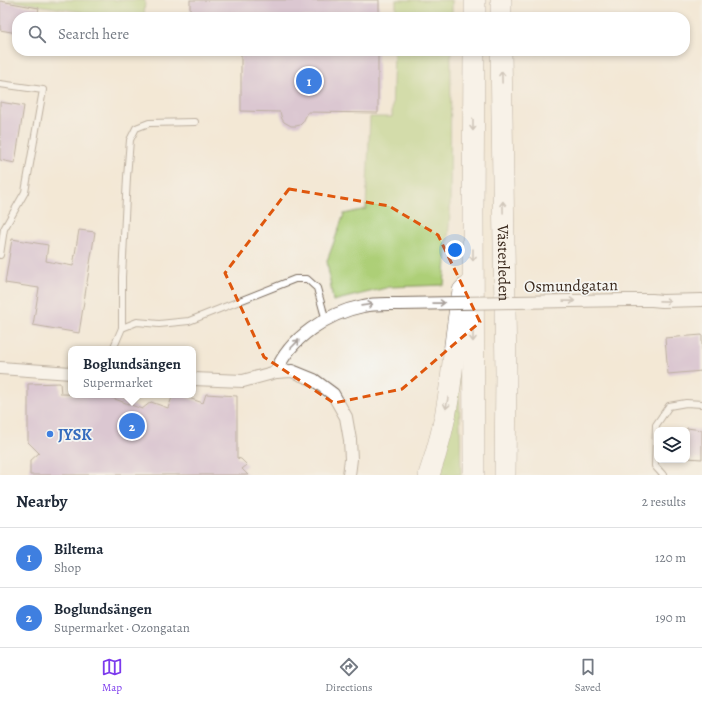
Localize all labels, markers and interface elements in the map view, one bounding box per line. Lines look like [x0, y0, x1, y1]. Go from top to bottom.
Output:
search box [12, 12, 690, 56]
icon: search [26, 23, 48, 45]
text: Search here [58, 24, 129, 44]
pin: 1 [296, 66, 322, 96]
one-way arrow [498, 71, 505, 84]
one-way arrow [469, 118, 477, 131]
one-way arrow [500, 201, 507, 214]
street label: Västerleden [492, 224, 515, 302]
your location [445, 240, 465, 260]
one-way arrow [469, 248, 477, 261]
street label: Osmundgatan [524, 274, 618, 298]
one-way arrow [562, 297, 575, 305]
one-way arrow [658, 297, 671, 304]
one-way arrow [432, 299, 445, 307]
one-way arrow [360, 301, 373, 309]
one-way arrow [469, 329, 477, 342]
one-way arrow [290, 339, 300, 349]
popup [68, 346, 196, 398]
text: Boglundsängen [83, 354, 181, 374]
text: Supermarket [83, 374, 153, 391]
one-way arrow [443, 396, 451, 409]
pin: 2 [119, 411, 145, 441]
place label: JYSK [58, 424, 92, 446]
map controls [654, 427, 690, 463]
button: layers [654, 427, 690, 463]
marker: JYSK [45, 429, 55, 439]
text: Nearby [16, 490, 67, 513]
text: 2 results [642, 493, 686, 510]
text: Biltema [54, 539, 103, 559]
text: 1 [27, 549, 31, 566]
text: 120 m [655, 549, 686, 566]
text: Shop [54, 559, 81, 576]
text: Boglundsängen [54, 599, 152, 619]
text: 2 [26, 609, 32, 626]
text: 190 m [655, 609, 686, 626]
text: Supermarket · Ozongatan [54, 619, 190, 636]
tab: Map [101, 656, 123, 695]
tab: Directions [325, 656, 373, 695]
tab: Saved [575, 656, 601, 695]

